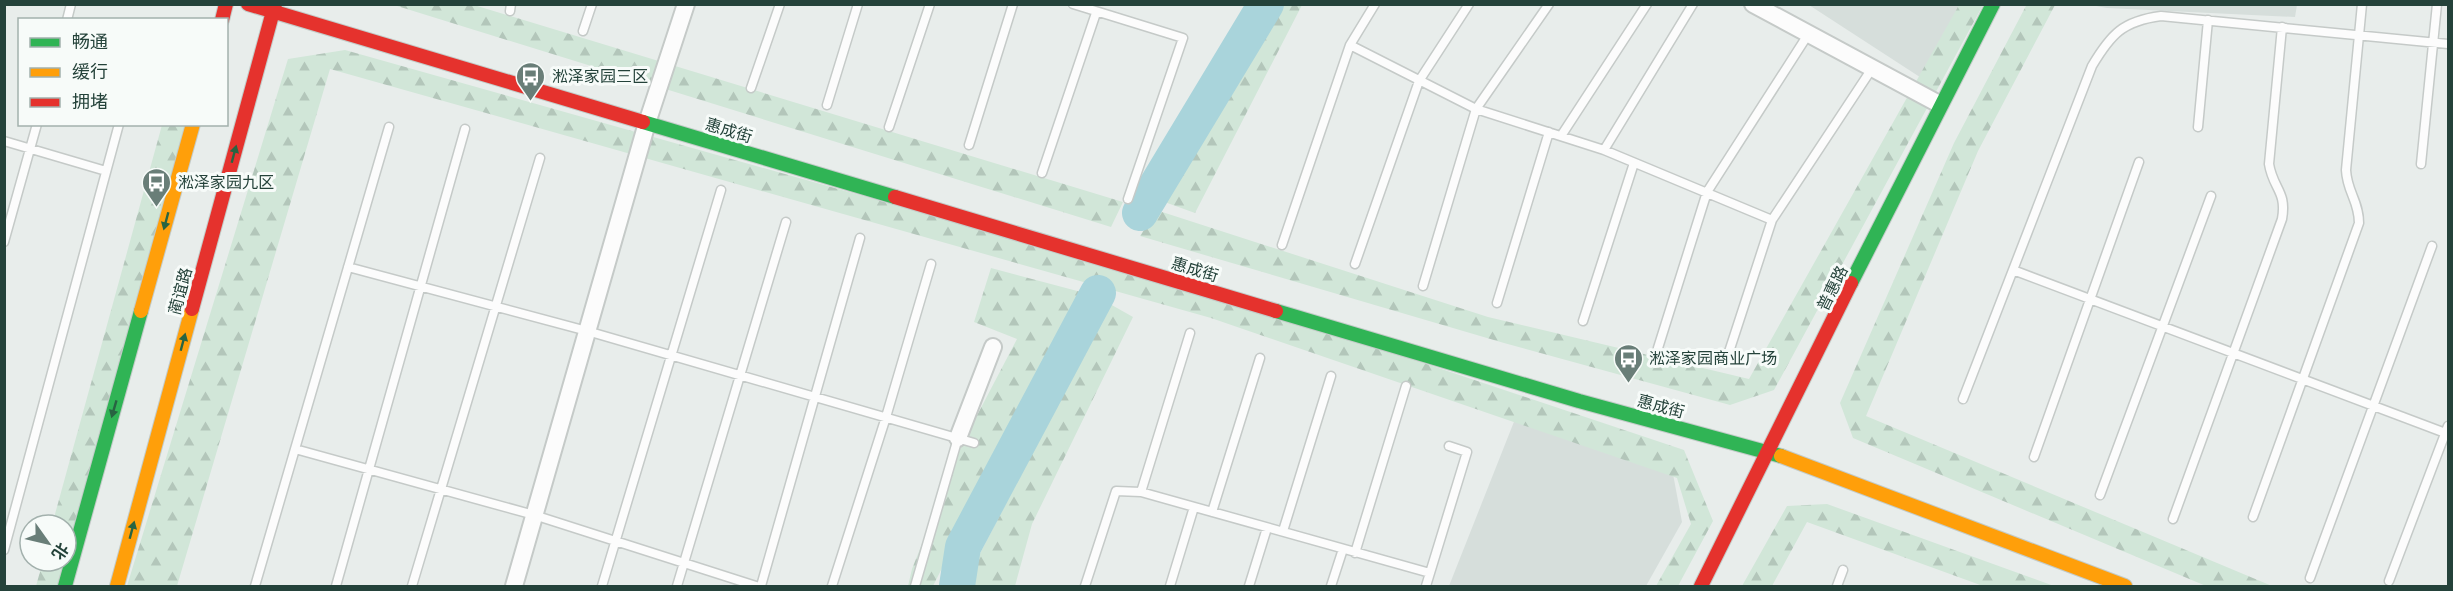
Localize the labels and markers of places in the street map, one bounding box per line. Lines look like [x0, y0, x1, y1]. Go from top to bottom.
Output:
bus stop icon: 淞泽家园三区 [515, 60, 547, 102]
place label: 淞泽家园三区 [552, 66, 648, 87]
bus stop icon: 淞泽家园九区 [141, 166, 173, 208]
place label: 淞泽家园九区 [178, 172, 274, 193]
bus stop icon: 淞泽家园商业广场 [1612, 342, 1644, 384]
place label: 淞泽家园商业广场 [1649, 348, 1777, 369]

